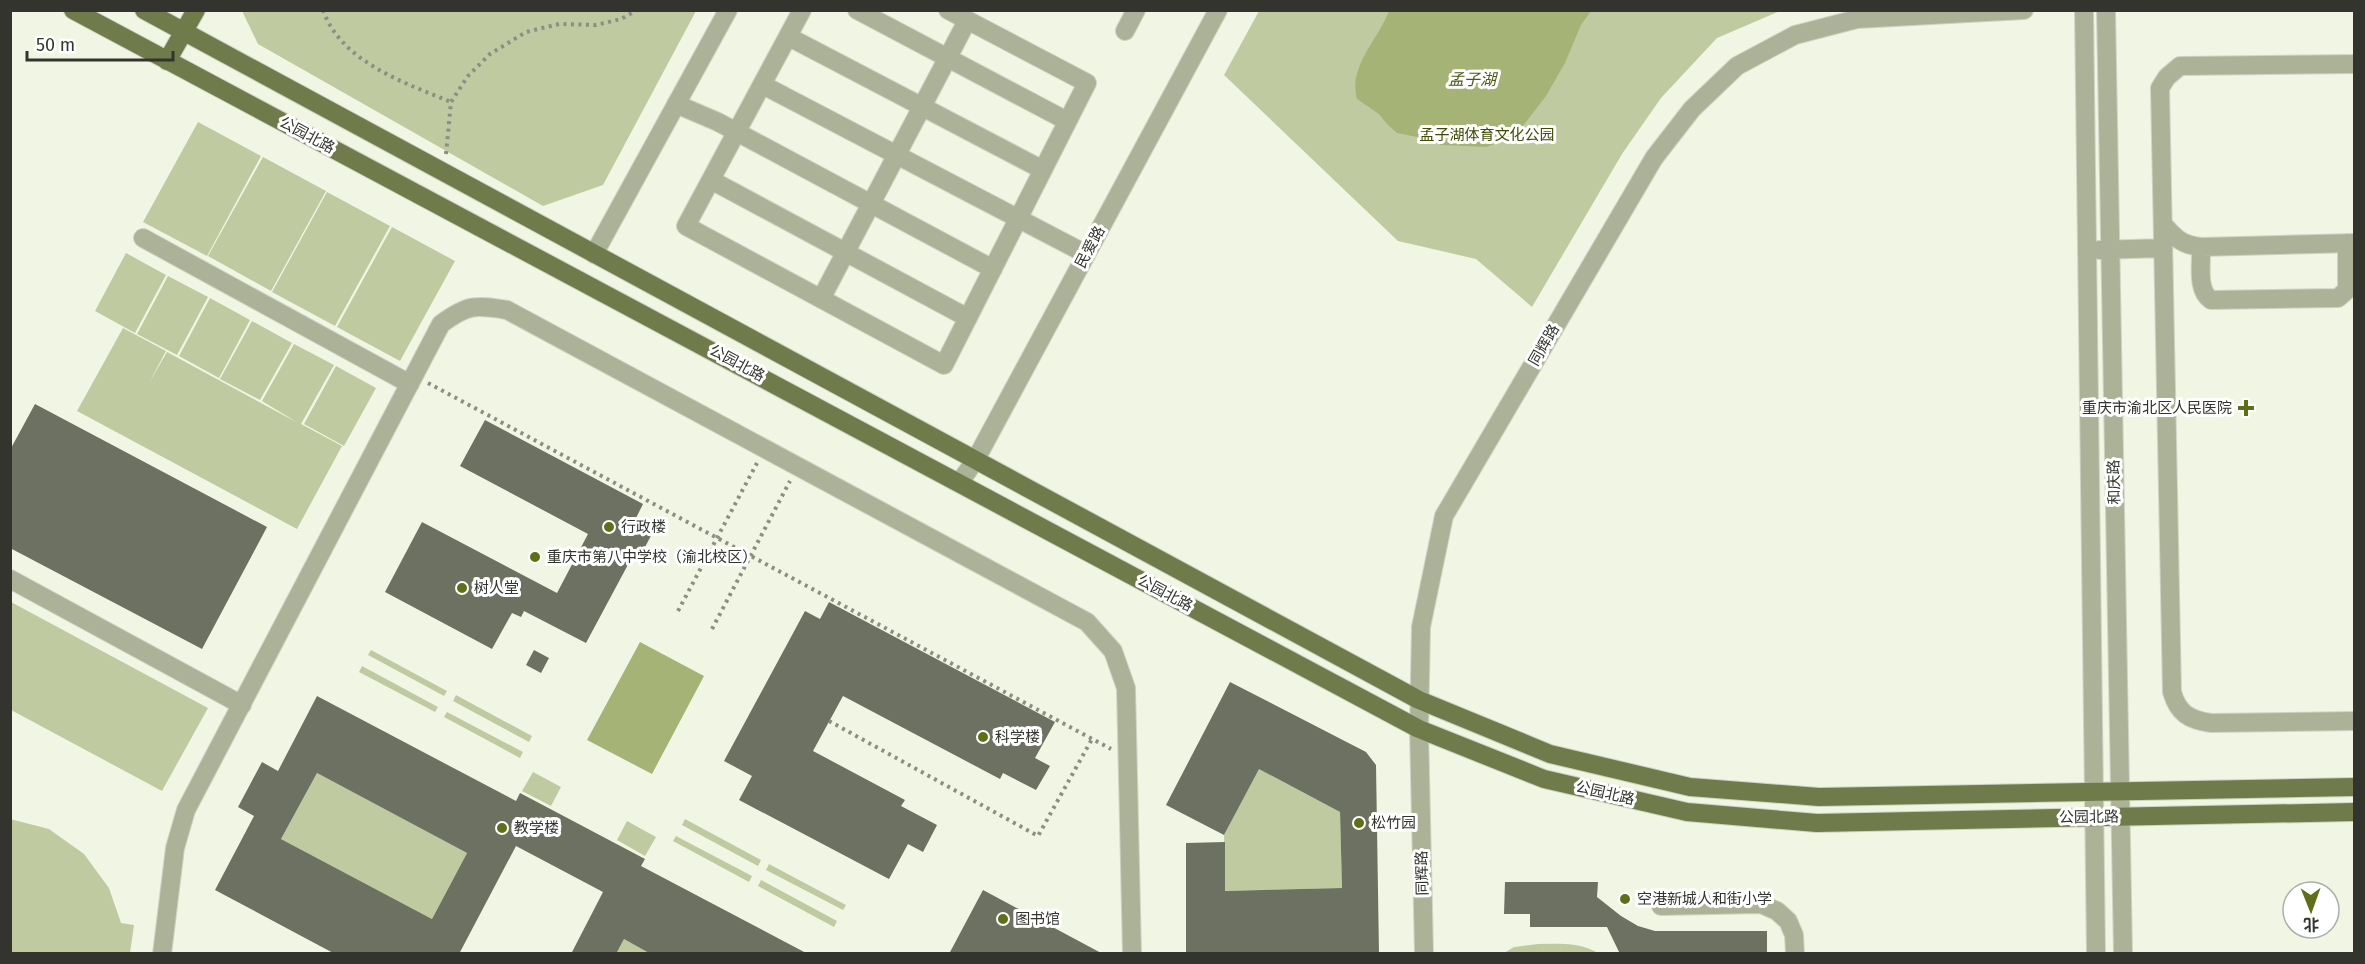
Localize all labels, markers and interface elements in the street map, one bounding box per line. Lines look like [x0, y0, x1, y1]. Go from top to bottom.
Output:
scale bar [27, 24, 172, 62]
text: 50 m [36, 34, 75, 56]
water label: 孟子湖 [1448, 70, 1499, 89]
street label: 公园北路 [276, 113, 338, 157]
park label: 孟子湖体育文化公园 [1419, 126, 1555, 144]
street label: 民爱路 [1071, 223, 1109, 271]
street label: 同辉路 [1525, 321, 1563, 369]
street label: 公园北路 [706, 341, 768, 385]
place label: 重庆市渝北区人民医院 [2082, 399, 2232, 417]
marker: 重庆市渝北区人民医院 [2237, 399, 2255, 417]
street label: 和庆路 [2105, 459, 2123, 505]
place label: 行政楼 [621, 518, 666, 536]
marker: 行政楼 [602, 520, 616, 534]
place label: 重庆市第八中学校（渝北校区） [547, 548, 757, 566]
marker: 重庆市第八中学校（渝北校区） [528, 550, 542, 564]
street label: 公园北路 [1134, 571, 1196, 615]
place label: 树人堂 [474, 579, 519, 597]
marker: 树人堂 [455, 581, 469, 595]
place label: 科学楼 [995, 728, 1040, 746]
marker: 科学楼 [976, 730, 990, 744]
street label: 公园北路 [1574, 777, 1636, 809]
street label: 公园北路 [2059, 807, 2119, 827]
place label: 松竹园 [1371, 814, 1416, 832]
marker: 松竹园 [1352, 816, 1366, 830]
place label: 教学楼 [514, 819, 559, 837]
marker: 教学楼 [495, 821, 509, 835]
street label: 同辉路 [1413, 850, 1431, 896]
north arrow [2281, 880, 2341, 940]
place label: 空港新城人和街小学 [1637, 890, 1772, 908]
marker: 空港新城人和街小学 [1618, 892, 1632, 906]
place label: 图书馆 [1015, 910, 1060, 928]
marker: 图书馆 [996, 912, 1010, 926]
text: 北 [2303, 915, 2319, 934]

